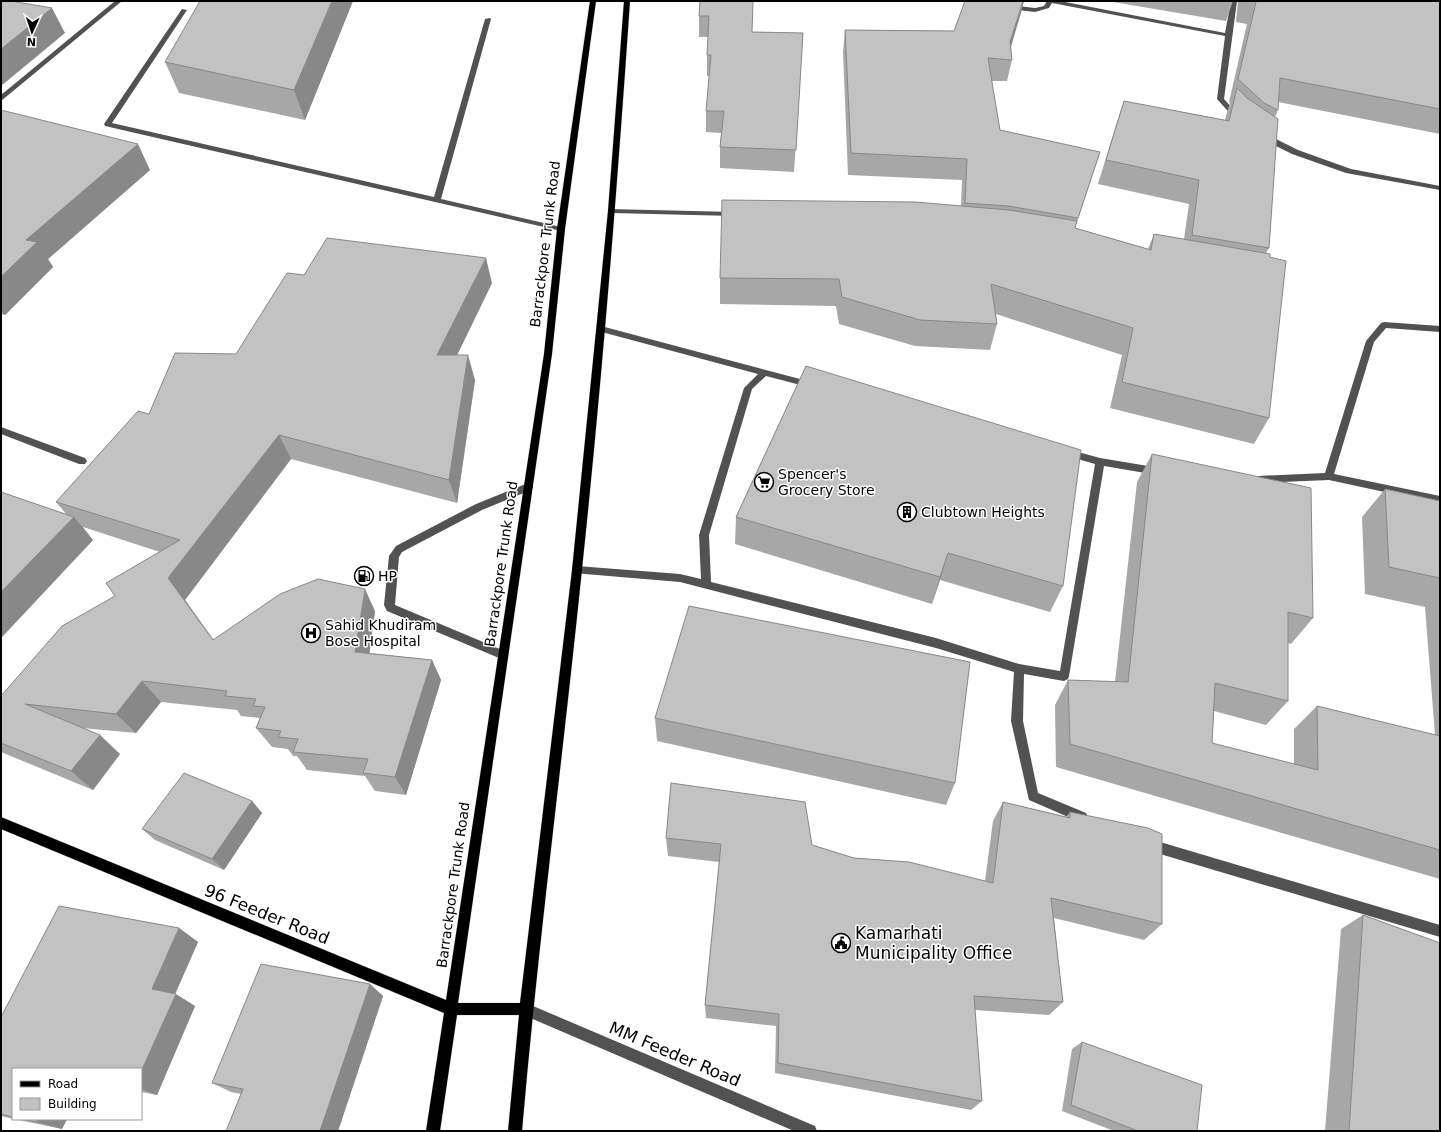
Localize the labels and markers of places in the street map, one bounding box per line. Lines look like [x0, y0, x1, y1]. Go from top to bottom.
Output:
place label: Spencer's Grocery Store [778, 466, 875, 498]
supermarket icon: Spencer's Grocery Store [753, 471, 775, 493]
building icon: Clubtown Heights [896, 501, 918, 523]
place label: Clubtown Heights [921, 504, 1045, 520]
fuel station icon: HP [353, 565, 375, 587]
place label: HP [378, 568, 397, 584]
place label: Sahid Khudiram Bose Hospital [325, 617, 436, 649]
hospital icon: Sahid Khudiram Bose Hospital [300, 622, 322, 644]
place label: Kamarhati Municipality Office [855, 923, 1012, 963]
public building icon: Kamarhati Municipality Office [830, 932, 852, 954]

